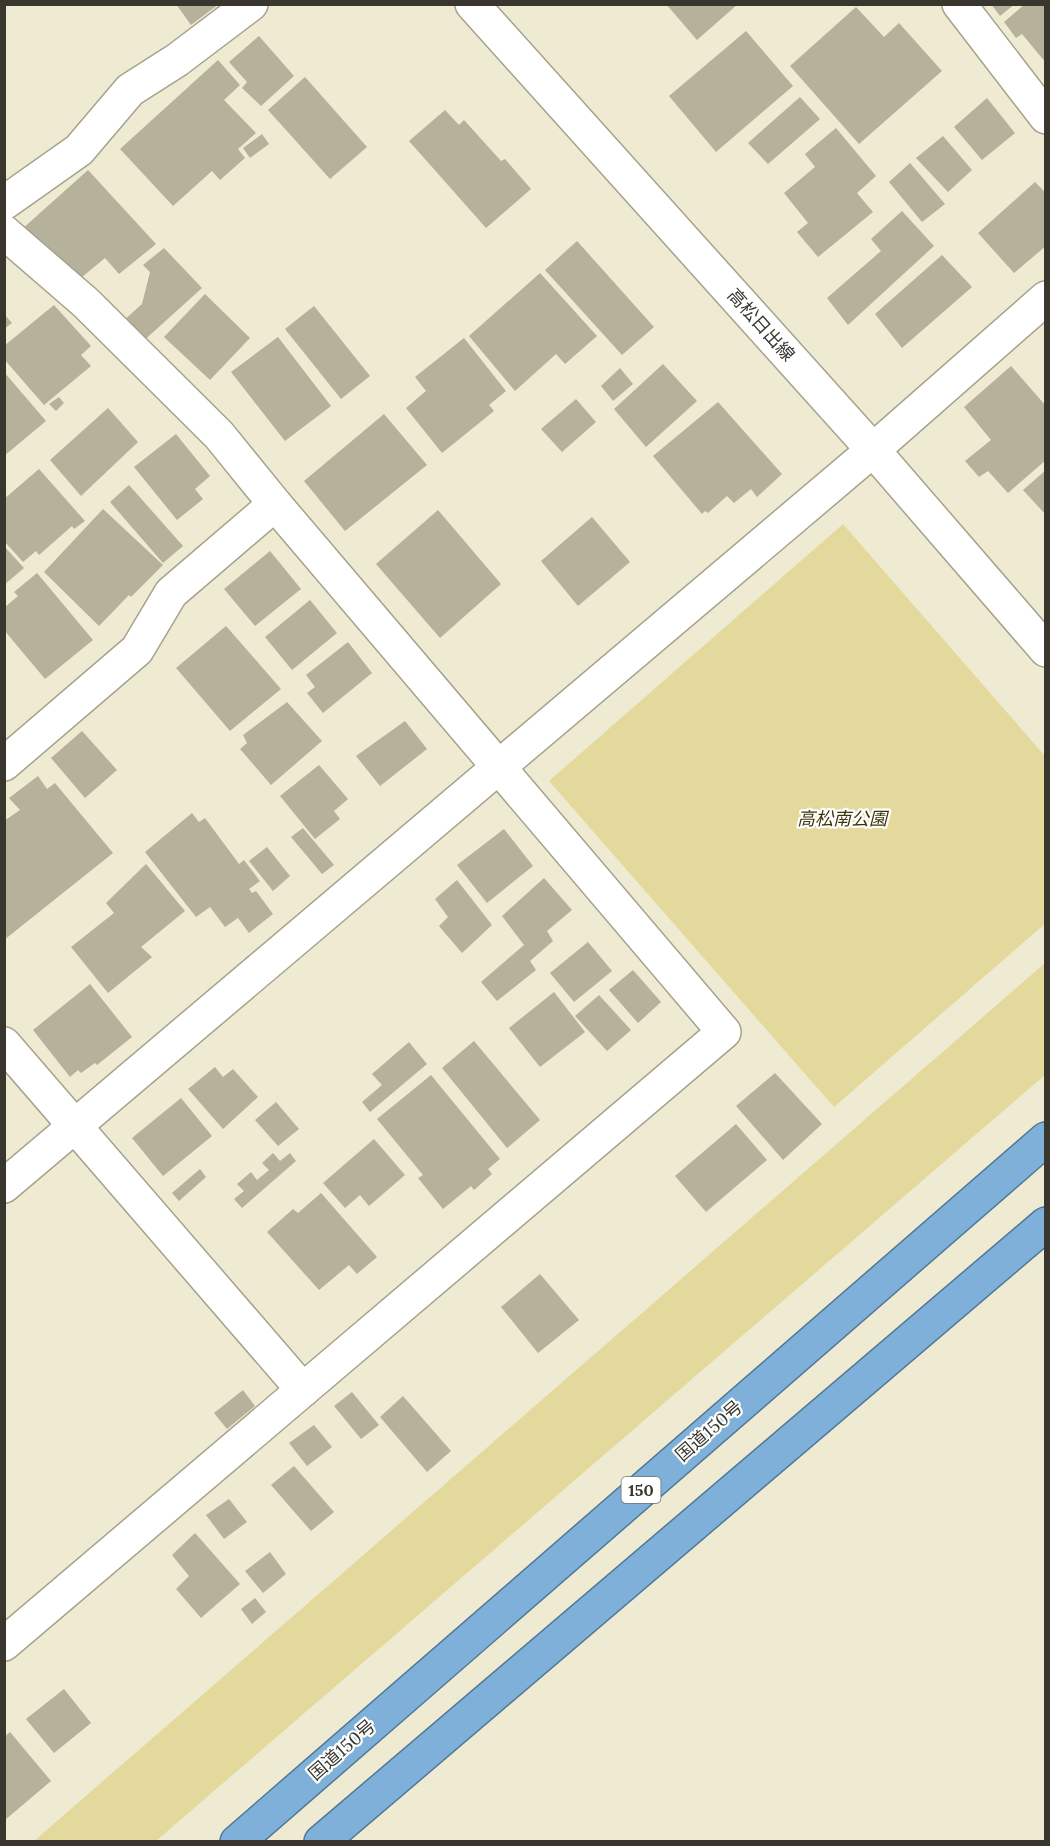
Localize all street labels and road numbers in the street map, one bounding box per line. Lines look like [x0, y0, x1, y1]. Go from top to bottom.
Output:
street label: 高松日出線 [723, 284, 800, 366]
street label: 国道150号 [670, 1395, 747, 1466]
road number: 150 [622, 1477, 660, 1503]
street label: 国道150号 [303, 1714, 380, 1785]

